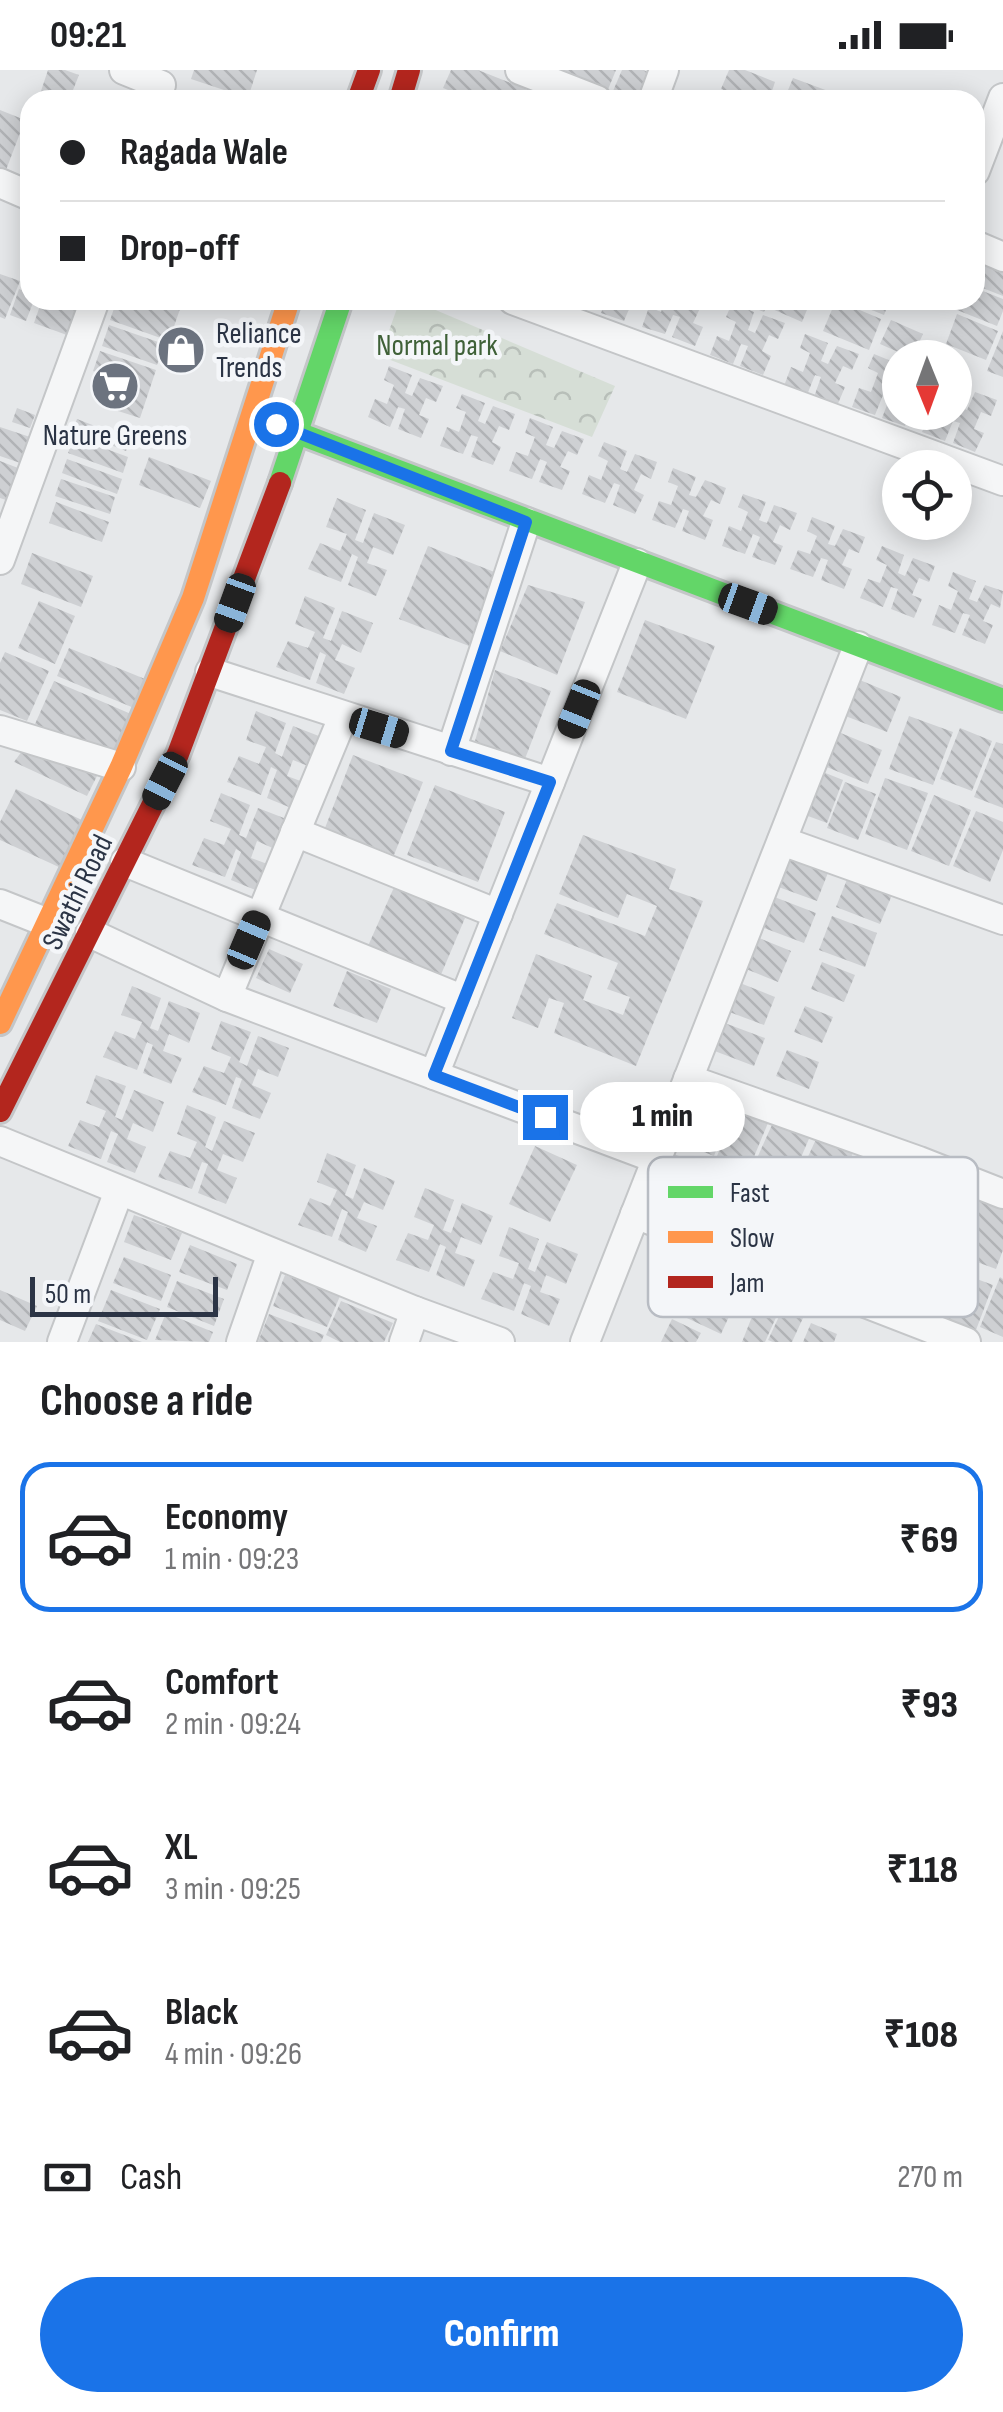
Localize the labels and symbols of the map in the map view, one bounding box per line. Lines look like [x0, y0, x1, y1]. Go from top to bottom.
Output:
place label: Reliance Trends [216, 316, 302, 386]
shop icon: Reliance Trends [155, 324, 207, 376]
park label: Normal park [376, 328, 498, 364]
north arrow [882, 340, 972, 430]
supermarket icon: Nature Greens [89, 360, 141, 412]
route start [254, 402, 299, 447]
place label: Nature Greens [43, 418, 187, 454]
car [211, 570, 259, 636]
car [715, 580, 781, 628]
car [554, 676, 604, 742]
car [346, 705, 412, 751]
car [138, 747, 192, 815]
street label: Swathi Road [35, 829, 121, 956]
car [223, 907, 275, 973]
callout: 1 min [580, 1082, 745, 1152]
route end [523, 1095, 568, 1140]
legend [648, 1157, 978, 1317]
text: Fast [730, 1177, 769, 1210]
text: Slow [730, 1222, 775, 1255]
text: Jam [729, 1267, 765, 1300]
scale bar [30, 1272, 218, 1316]

